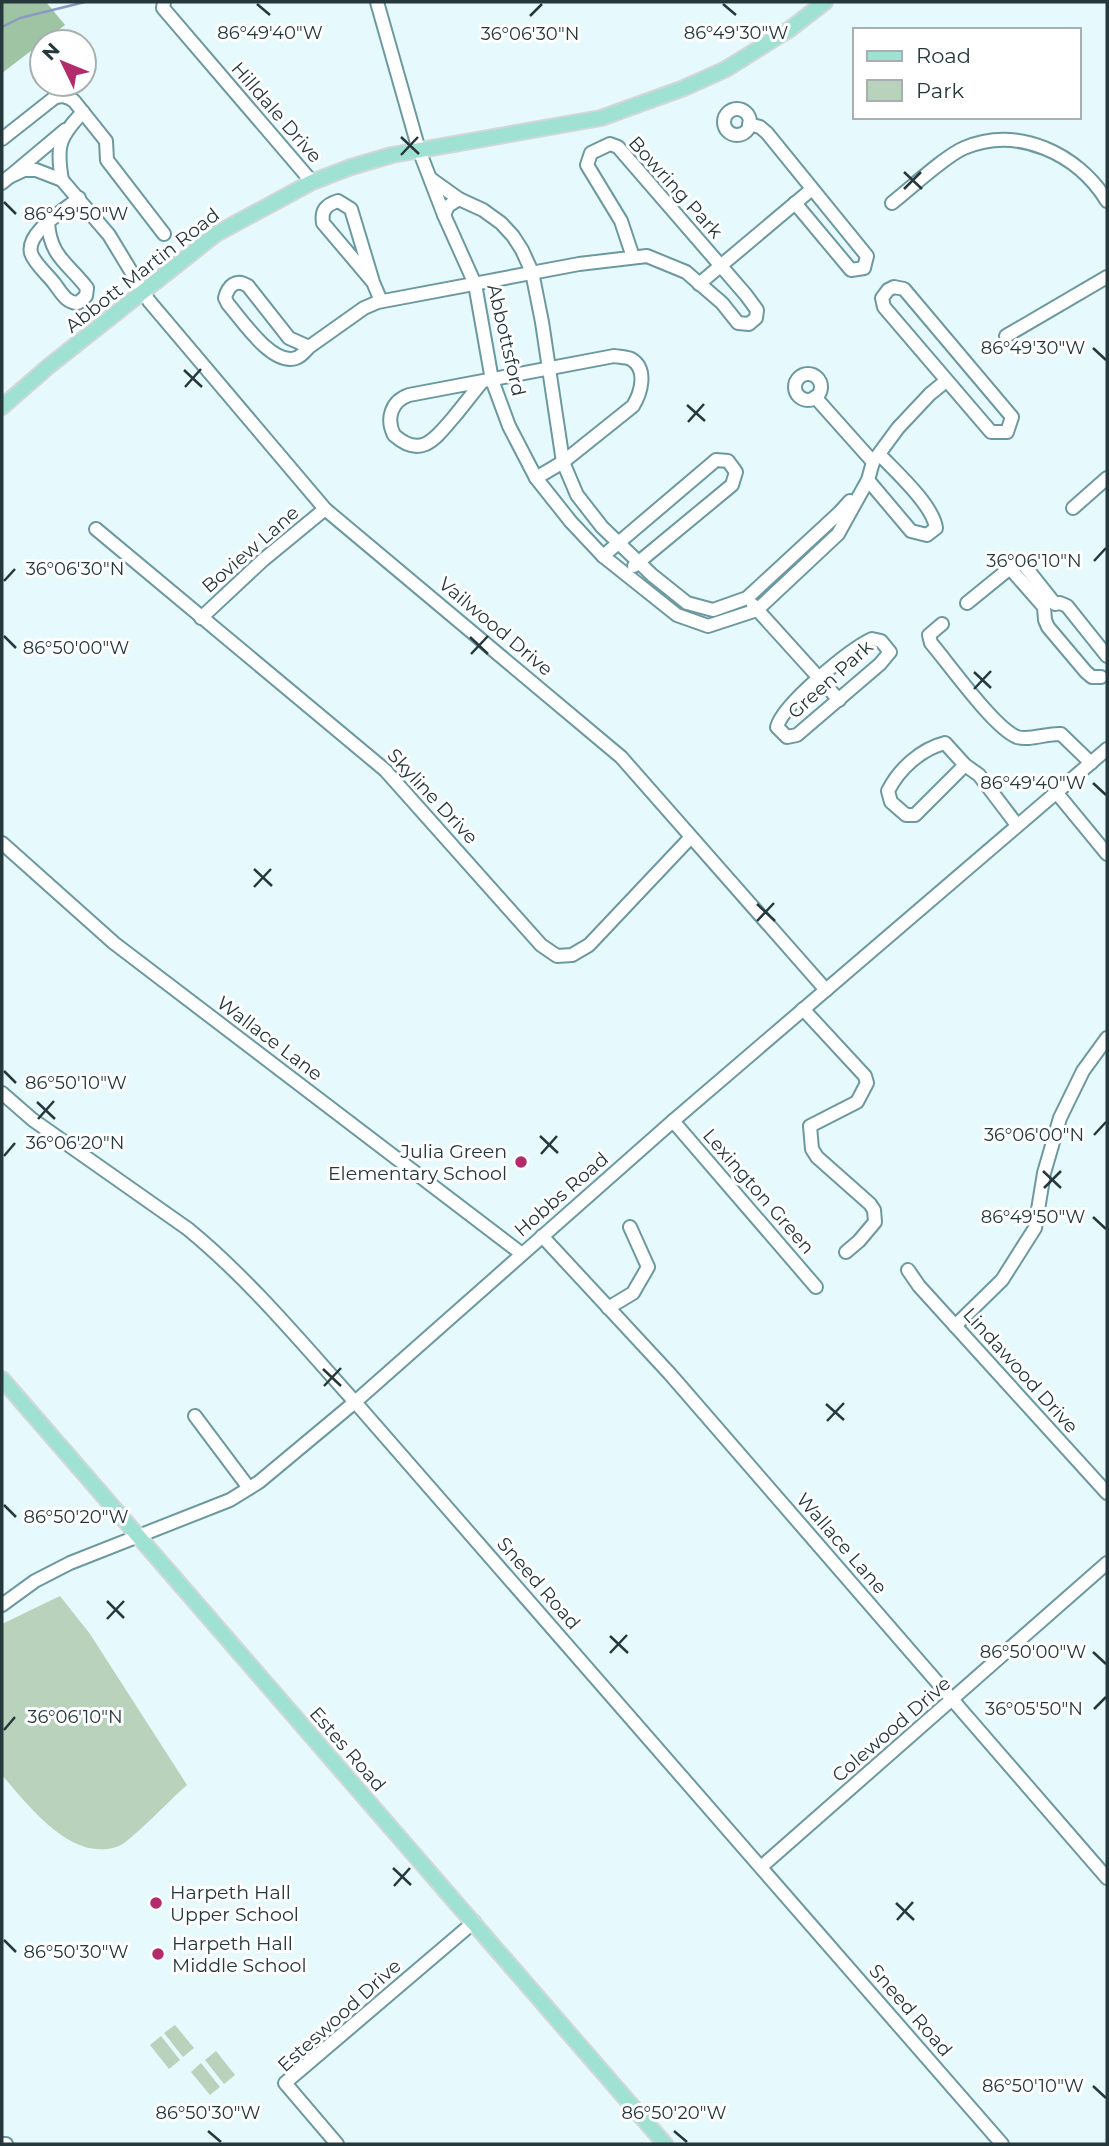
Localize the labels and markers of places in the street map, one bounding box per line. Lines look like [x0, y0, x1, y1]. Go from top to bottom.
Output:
place label: Julia Green Elementary School [328, 1140, 507, 1185]
marker: Julia Green Elementary School [513, 1154, 529, 1170]
place label: Harpeth Hall Upper School [170, 1881, 299, 1926]
marker: Harpeth Hall Upper School [148, 1895, 164, 1911]
place label: Harpeth Hall Middle School [172, 1932, 307, 1977]
marker: Harpeth Hall Middle School [150, 1946, 166, 1962]

